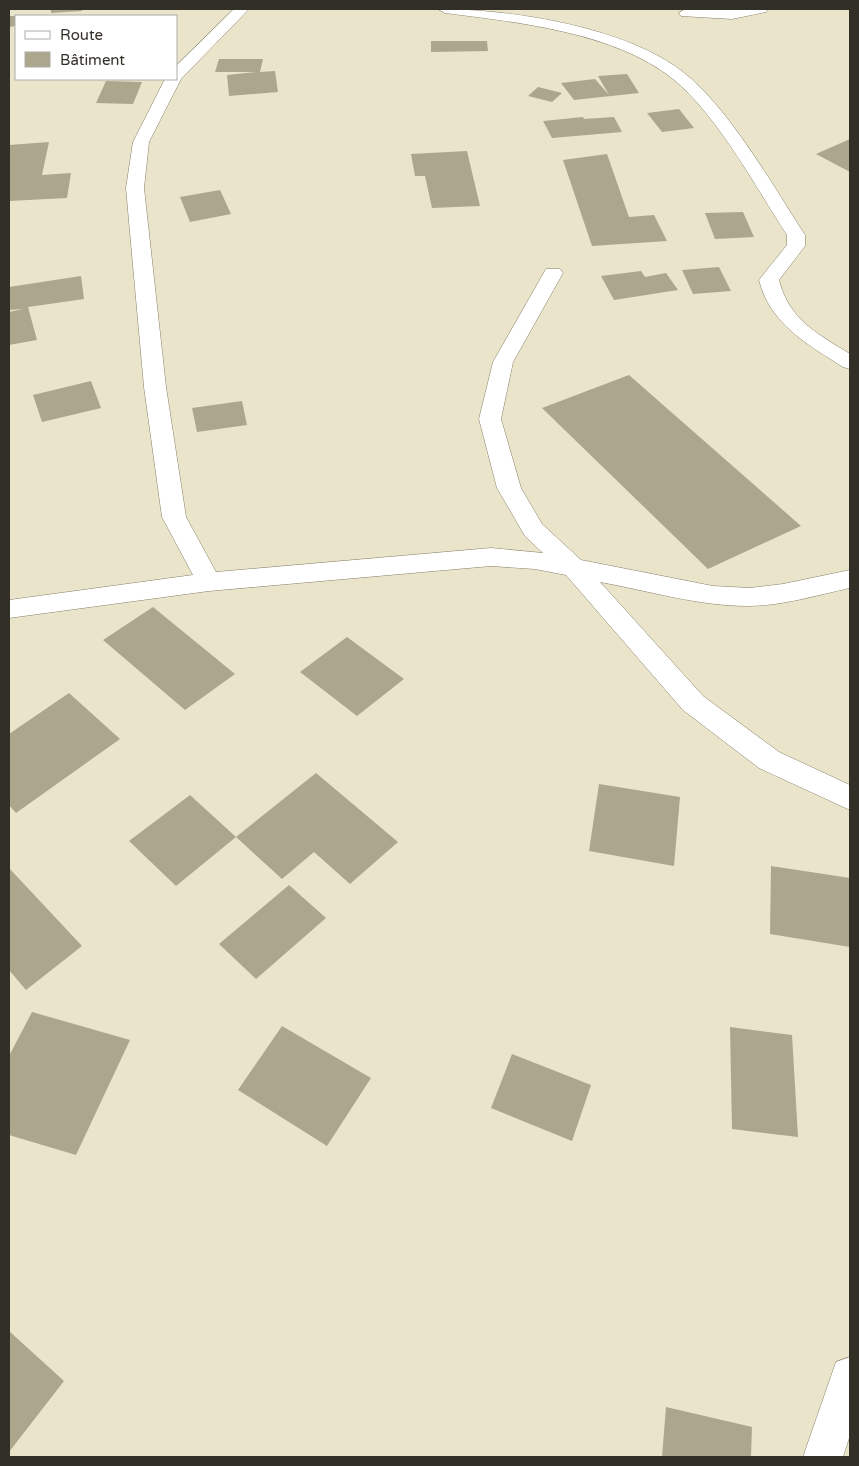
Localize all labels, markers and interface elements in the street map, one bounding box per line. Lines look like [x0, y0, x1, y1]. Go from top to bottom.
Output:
legend [15, 15, 178, 80]
text: Route [60, 26, 103, 44]
text: Bâtiment [60, 51, 125, 69]

